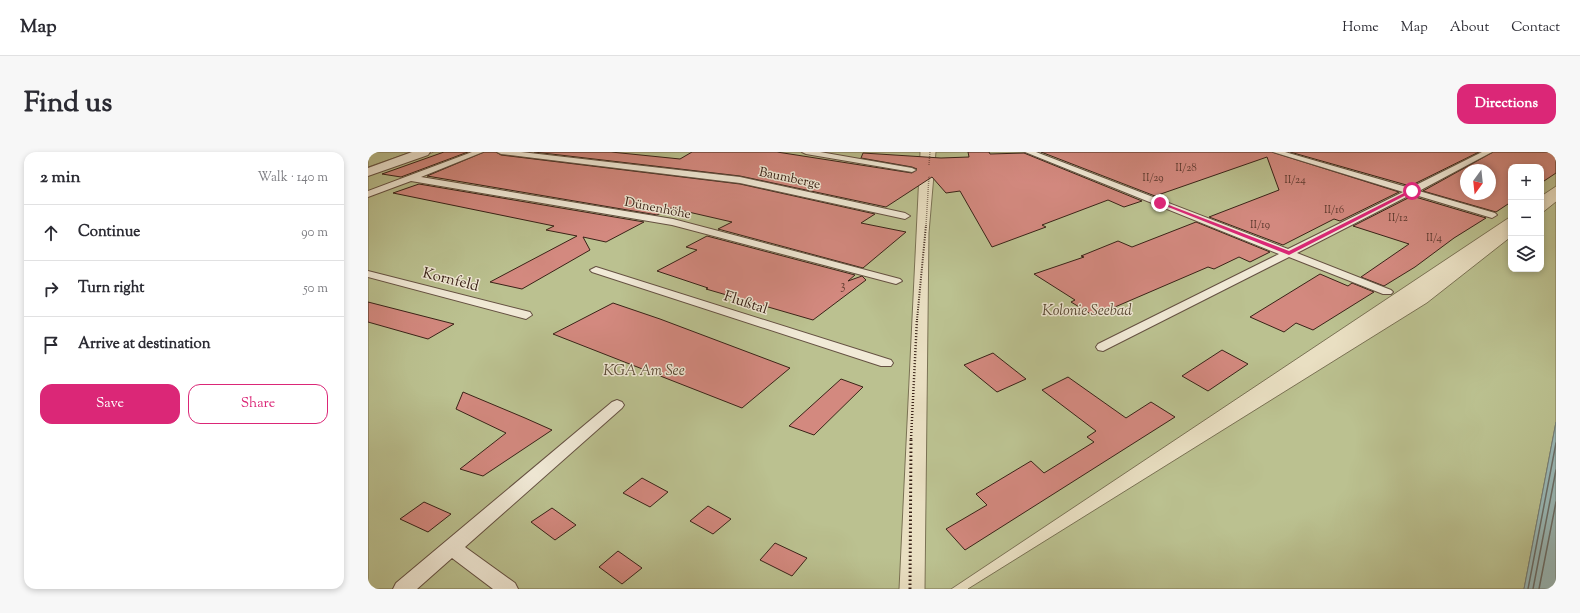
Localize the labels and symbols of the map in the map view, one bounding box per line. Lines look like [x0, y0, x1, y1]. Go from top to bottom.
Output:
house number: II/28 [1175, 160, 1197, 176]
street label: Baumberge [757, 164, 822, 194]
north arrow [1460, 164, 1496, 200]
house number: II/29 [1142, 170, 1164, 186]
house number: II/24 [1284, 172, 1306, 188]
route start [1403, 182, 1421, 200]
street label: Dünenhöhe [623, 194, 692, 224]
route end [1151, 194, 1169, 212]
house number: II/16 [1324, 202, 1344, 218]
house number: II/12 [1388, 210, 1408, 226]
house number: II/19 [1250, 217, 1270, 233]
house number: II/4 [1426, 230, 1442, 246]
street label: Kornfeld [420, 263, 481, 298]
house number: 3 [840, 277, 846, 295]
street label: Flußtal [721, 286, 770, 320]
park label: Kolonie Seebad [1042, 301, 1132, 322]
park label: KGA Am See [603, 361, 685, 382]

